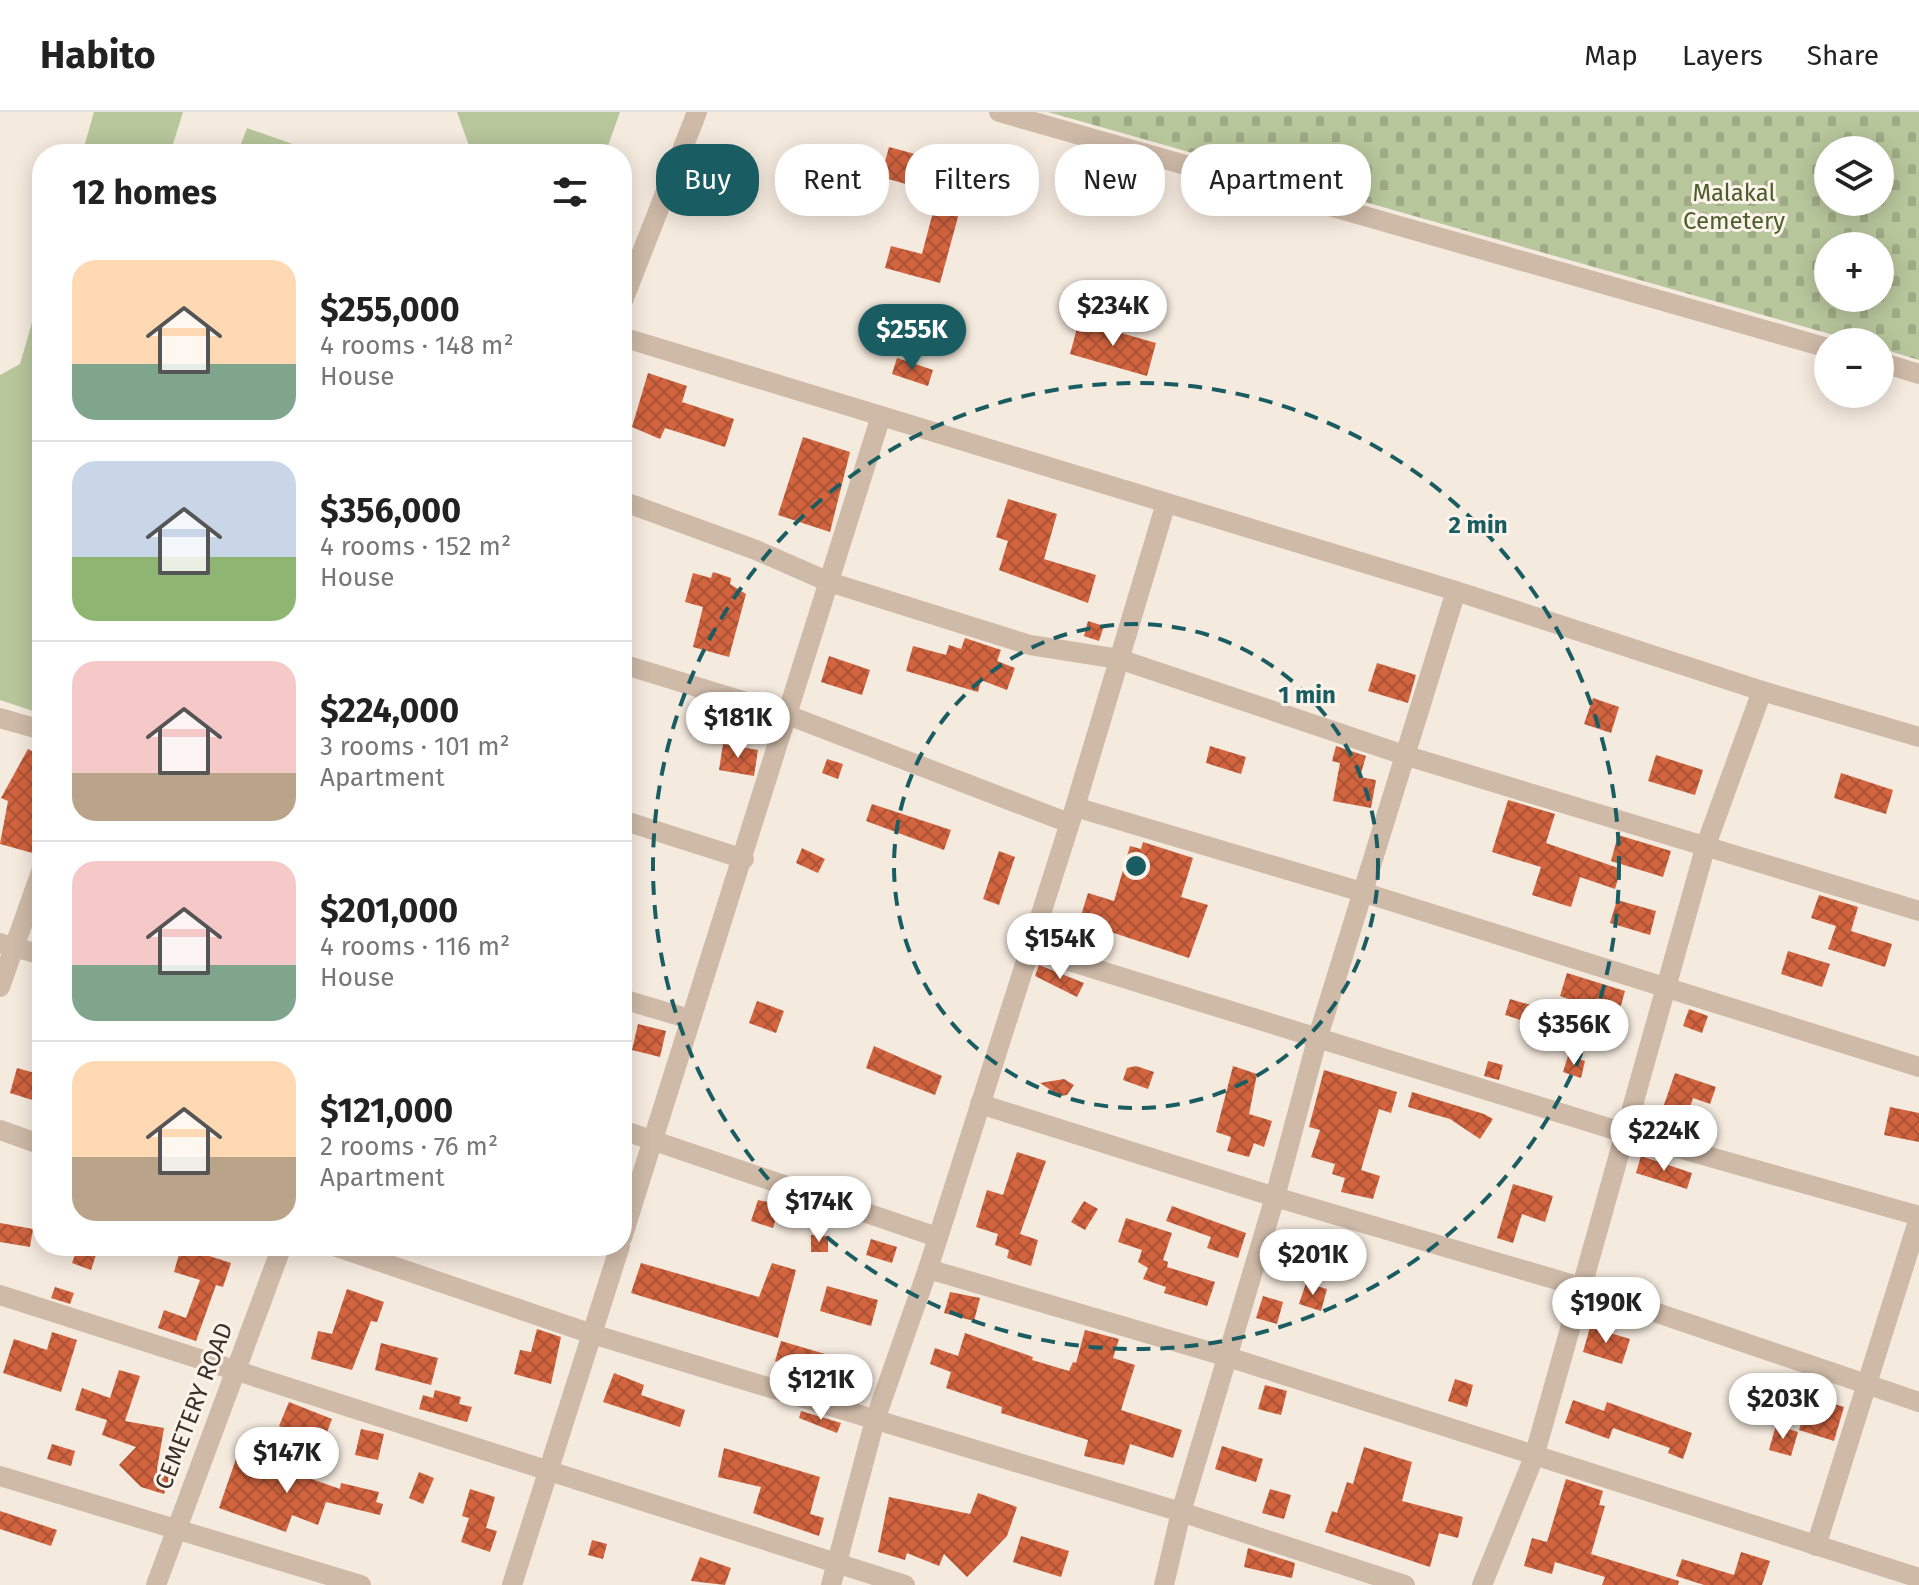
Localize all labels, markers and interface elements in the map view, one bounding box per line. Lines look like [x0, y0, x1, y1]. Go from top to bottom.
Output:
text: Habito [40, 32, 156, 78]
text: Map [1584, 39, 1638, 72]
text: Layers [1682, 39, 1763, 72]
text: Share [1807, 39, 1879, 72]
map controls [1814, 136, 1894, 408]
button: layers [1814, 136, 1894, 216]
chip: Buy [656, 144, 759, 216]
chip: Rent [775, 144, 889, 216]
chip: Filters [905, 144, 1039, 216]
chip: New [1055, 144, 1165, 216]
chip: Apartment [1181, 144, 1371, 216]
icon: filters [548, 170, 592, 214]
text: 12 homes [72, 172, 217, 213]
park label: Malakal Cemetery [1683, 179, 1785, 235]
button: + [1814, 232, 1894, 312]
pin: $234K [1057, 280, 1169, 348]
text: $255,000 [320, 289, 460, 330]
text: $234K [1077, 290, 1149, 321]
icon: home [136, 292, 232, 388]
pin: $255K [856, 304, 968, 372]
text: $255K [876, 314, 948, 345]
button: − [1814, 328, 1894, 408]
text: 4 rooms · 148 m² [320, 330, 514, 361]
text: House [320, 361, 394, 392]
text: $356,000 [320, 490, 461, 531]
icon: home [136, 493, 232, 589]
text: 2 min [1449, 511, 1508, 539]
text: 4 rooms · 152 m² [320, 531, 511, 562]
text: House [320, 562, 394, 593]
text: 1 min [1278, 681, 1336, 709]
text: $224,000 [320, 690, 459, 731]
pin: $181K [682, 692, 794, 760]
icon: home [136, 693, 232, 789]
text: $181K [704, 702, 772, 733]
text: 3 rooms · 101 m² [320, 731, 510, 762]
text: Apartment [320, 762, 445, 793]
centre of rings [1122, 852, 1150, 880]
text: $201,000 [320, 890, 458, 931]
icon: home [136, 893, 232, 989]
pin: $154K [1004, 913, 1116, 981]
text: $154K [1025, 923, 1095, 954]
text: 4 rooms · 116 m² [320, 931, 510, 962]
text: House [320, 962, 394, 993]
pin: $356K [1518, 999, 1630, 1067]
text: $356K [1538, 1009, 1610, 1040]
text: $121,000 [320, 1090, 453, 1131]
icon: home [136, 1093, 232, 1189]
pin: $224K [1608, 1105, 1720, 1173]
text: $224K [1628, 1115, 1700, 1146]
text: 2 rooms · 76 m² [320, 1131, 498, 1162]
text: Apartment [320, 1162, 445, 1193]
pin: $174K [763, 1176, 875, 1244]
text: $174K [785, 1186, 853, 1217]
pin: $201K [1257, 1229, 1369, 1297]
text: $201K [1278, 1239, 1348, 1270]
pin: $190K [1550, 1277, 1662, 1345]
text: $190K [1570, 1287, 1642, 1318]
street label: CEMETERY ROAD [149, 1319, 239, 1493]
pin: $121K [765, 1354, 877, 1422]
text: $121K [788, 1364, 854, 1395]
pin: $203K [1727, 1373, 1839, 1441]
text: $203K [1747, 1383, 1819, 1414]
pin: $147K [231, 1427, 343, 1495]
text: $147K [253, 1437, 321, 1468]

